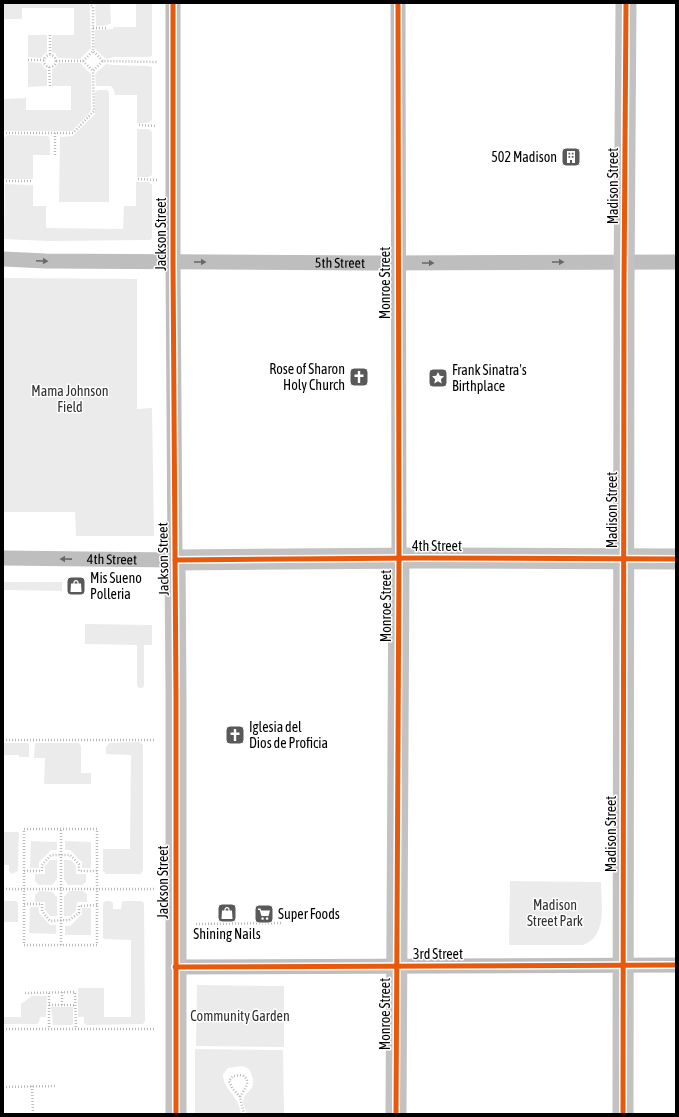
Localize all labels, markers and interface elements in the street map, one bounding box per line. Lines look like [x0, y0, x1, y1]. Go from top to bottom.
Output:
building icon: 502 Madison [560, 146, 582, 168]
street label: Madison Street [605, 148, 621, 224]
place label: 502 Madison [491, 149, 557, 165]
street label: Jackson Street [153, 197, 169, 271]
street label: Monroe Street [377, 247, 393, 319]
street label: 5th Street [315, 255, 365, 271]
one-way arrow [36, 258, 49, 264]
one-way arrow [194, 259, 207, 265]
one-way arrow [552, 259, 565, 265]
one-way arrow [422, 260, 435, 266]
place label: Rose of Sharon Holy Church [269, 361, 345, 393]
place label: Frank Sinatra's Birthplace [452, 362, 527, 394]
church icon: Rose of Sharon Holy Church [348, 366, 370, 388]
place icon: Frank Sinatra's Birthplace [427, 367, 449, 389]
park label: Mama Johnson Field [31, 383, 109, 415]
street label: Madison Street [604, 472, 620, 548]
street label: Jackson Street [154, 522, 172, 596]
street label: 4th Street [412, 538, 462, 554]
street label: 4th Street [87, 551, 137, 568]
one-way arrow [59, 556, 72, 562]
place label: Mis Sueno Polleria [90, 570, 142, 602]
street label: Monroe Street [378, 570, 394, 642]
shop icon: Mis Sueno Polleria [65, 575, 87, 597]
place label: Iglesia del Dios de Proficia [249, 719, 328, 751]
church icon: Iglesia del Dios de Proficia [224, 724, 246, 746]
street label: Madison Street [603, 796, 619, 872]
street label: Jackson Street [155, 845, 171, 919]
park label: Madison Street Park [527, 897, 583, 929]
shop icon: Shining Nails [216, 902, 238, 924]
supermarket icon: Super Foods [253, 903, 275, 925]
place label: Super Foods [278, 906, 340, 922]
place label: Shining Nails [193, 926, 261, 942]
street label: 3rd Street [413, 946, 463, 962]
street label: Monroe Street [377, 978, 393, 1050]
park label: Community Garden [190, 1008, 290, 1024]

